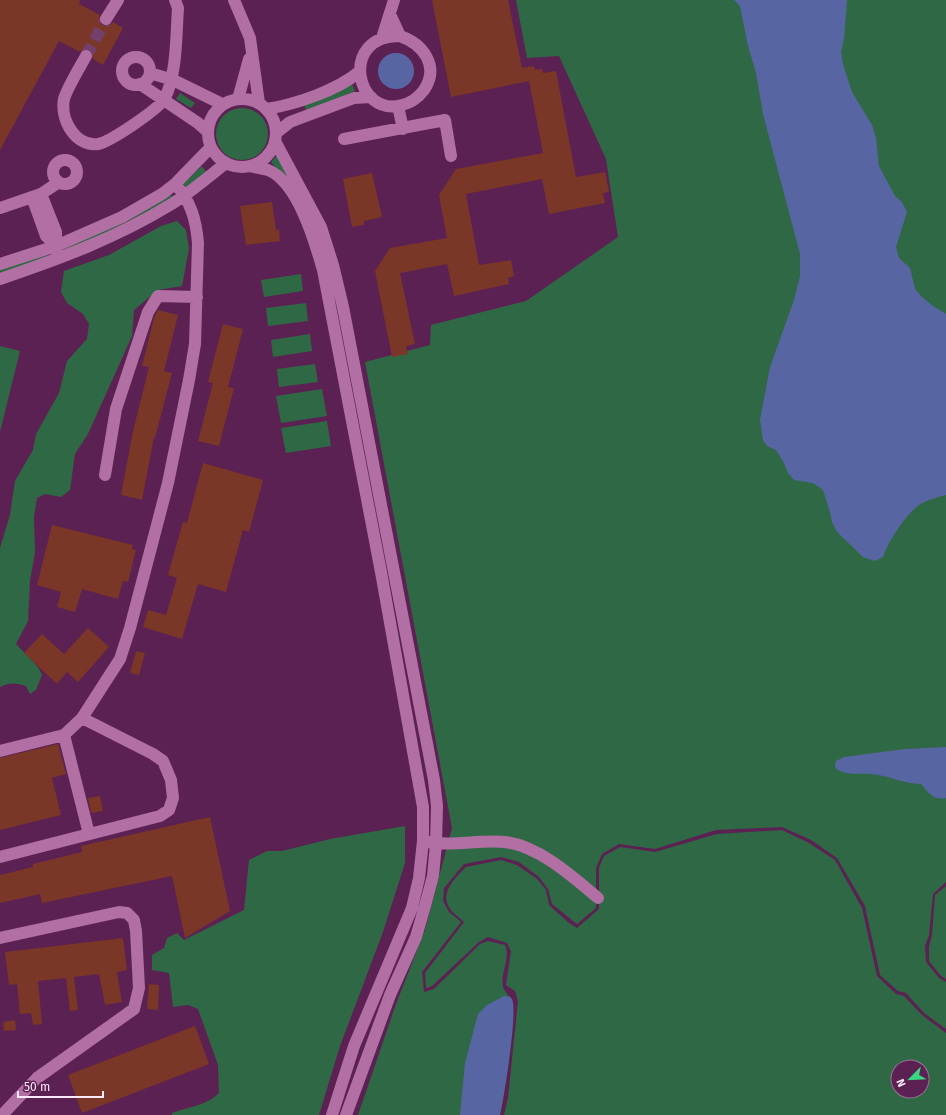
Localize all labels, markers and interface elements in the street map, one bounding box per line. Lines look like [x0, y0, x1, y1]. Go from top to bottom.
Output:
north arrow [890, 1059, 930, 1099]
scale bar [18, 1073, 103, 1099]
text: N [894, 1077, 909, 1089]
text: 50 m [24, 1080, 50, 1094]

